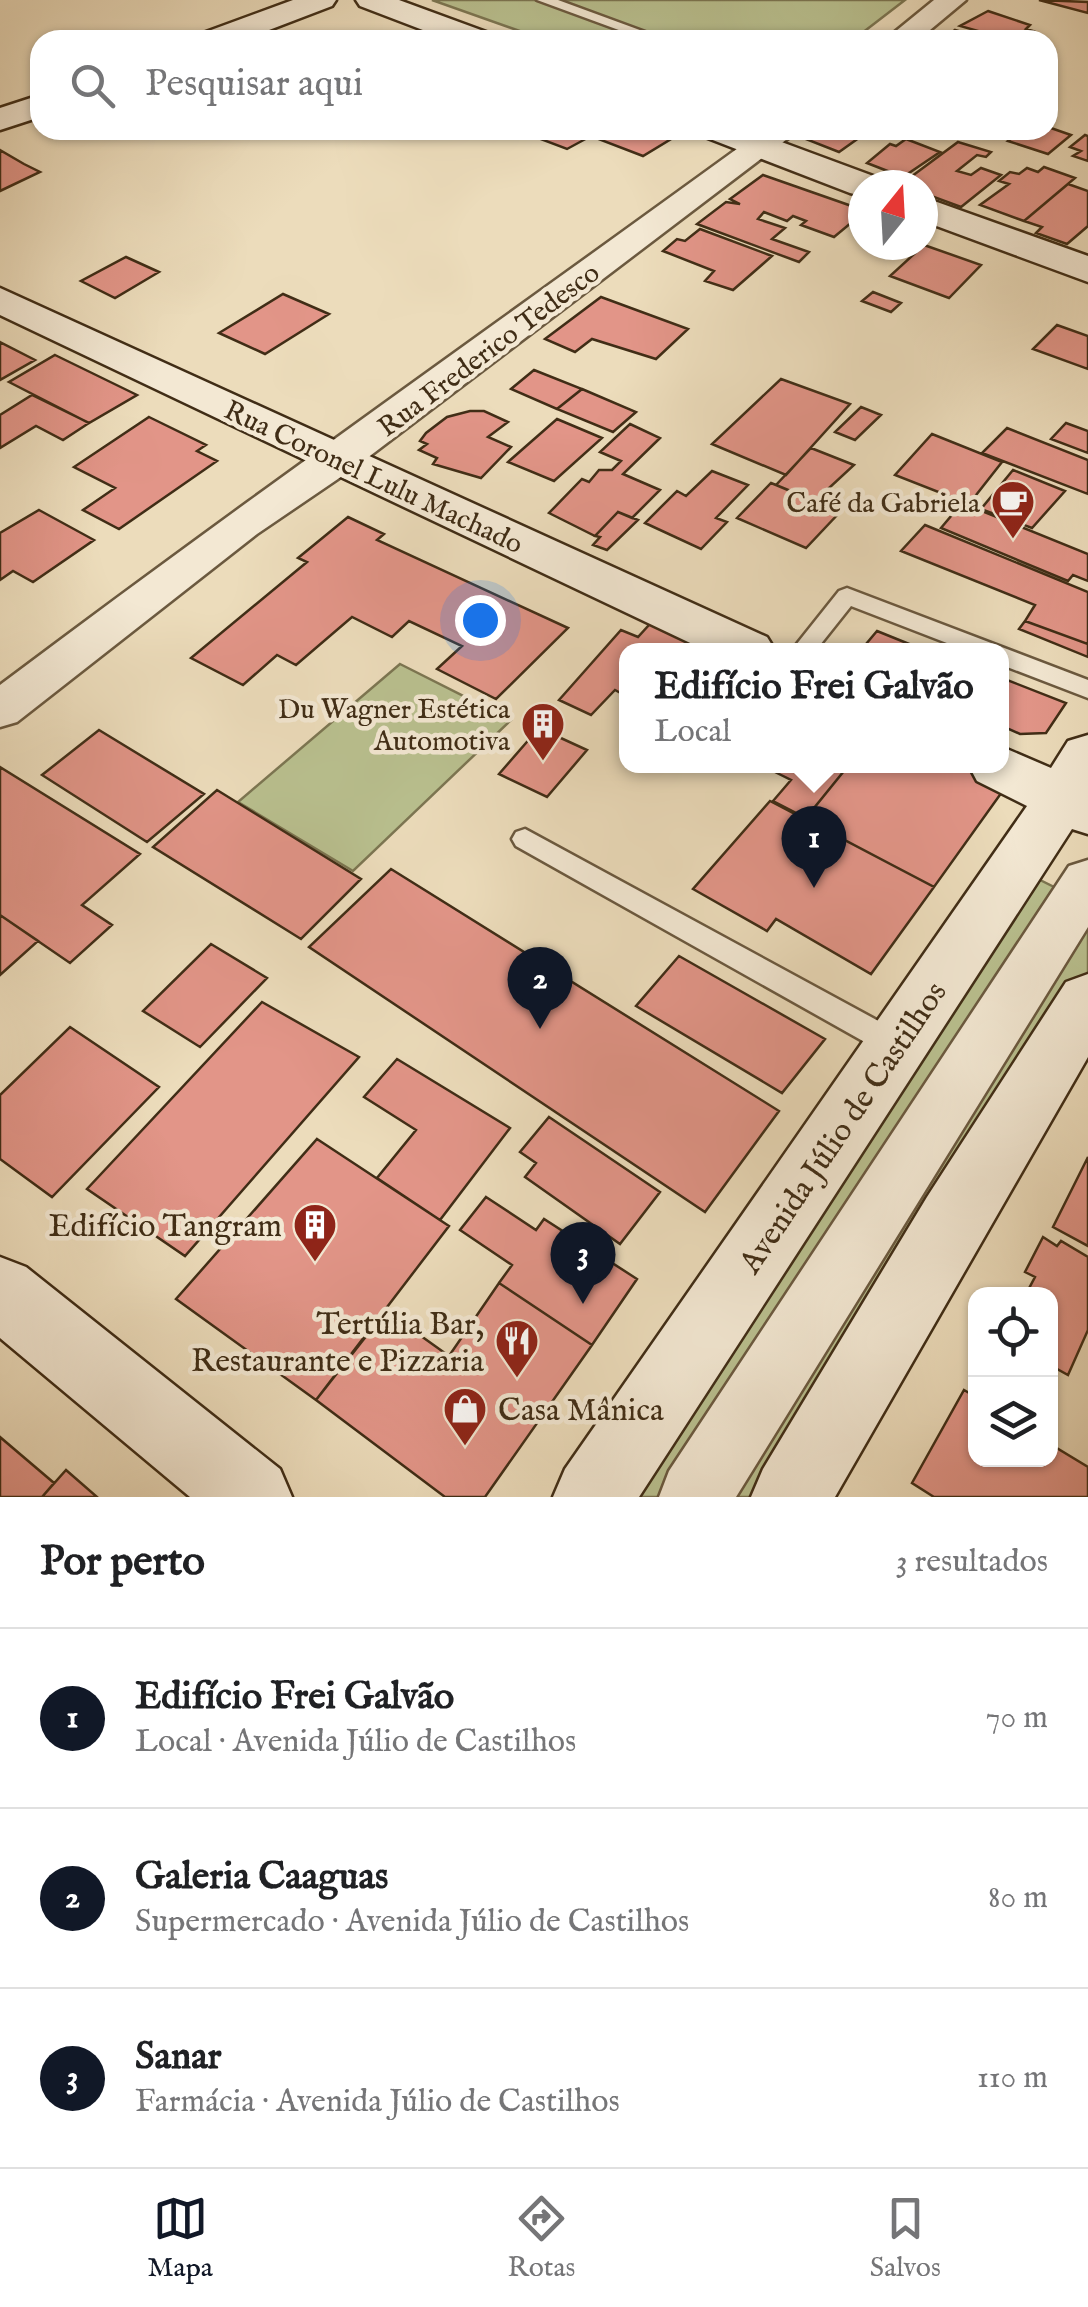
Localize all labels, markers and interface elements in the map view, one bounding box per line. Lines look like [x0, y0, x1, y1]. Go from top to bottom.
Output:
search box [30, 30, 1058, 140]
icon: search [65, 58, 120, 113]
text: Pesquisar aqui [145, 61, 363, 109]
north arrow [848, 170, 938, 260]
street label: Rua Frederico Tedesco [372, 256, 607, 446]
street label: Rua Coronel Lulu Machado [218, 394, 528, 563]
cafe icon: Café da Gabriela [990, 479, 1036, 540]
place label: Café da Gabriela [786, 487, 981, 522]
your location [455, 595, 506, 646]
popup [619, 643, 1009, 773]
text: Edifício Frei Galvão [654, 664, 974, 712]
place label: Du Wagner Estética Automotiva [278, 693, 511, 760]
building icon: Du Wagner Estética Automotiva [520, 701, 566, 762]
text: Local [654, 712, 731, 753]
pin: 1 [782, 806, 846, 888]
pin: 2 [508, 946, 572, 1029]
street label: Avenida Júlio de Castilhos [730, 975, 957, 1283]
building icon: Edifício Tangram [292, 1202, 338, 1263]
place label: Edifício Tangram [48, 1207, 282, 1248]
pin: 3 [550, 1222, 616, 1304]
map controls [968, 1287, 1058, 1467]
button: locate [968, 1287, 1058, 1377]
place label: Tertúlia Bar, Restaurante e Pizzaria [191, 1305, 484, 1383]
restaurant icon: Tertúlia Bar, Restaurante e Pizzaria [494, 1318, 540, 1379]
button: layers [968, 1377, 1058, 1467]
shop icon: Casa Mânica [442, 1386, 488, 1447]
place label: Casa Mânica [498, 1391, 664, 1432]
text: Por perto [40, 1536, 205, 1589]
text: 3 resultados [896, 1542, 1048, 1583]
text: Edifício Frei Galvão [135, 1674, 454, 1722]
text: 1 [67, 1698, 78, 1739]
text: 70 m [986, 1698, 1048, 1739]
text: Local · Avenida Júlio de Castilhos [135, 1722, 576, 1763]
text: Galeria Caaguas [135, 1854, 388, 1902]
text: 2 [65, 1878, 80, 1919]
text: 80 m [988, 1878, 1048, 1919]
text: Supermercado · Avenida Júlio de Castilhos [135, 1902, 689, 1943]
text: Sanar [135, 2034, 222, 2082]
text: 3 [67, 2058, 78, 2099]
text: 110 m [977, 2058, 1048, 2099]
text: Farmácia · Avenida Júlio de Castilhos [135, 2082, 620, 2123]
tab: Mapa [147, 2191, 213, 2286]
tab: Rotas [508, 2191, 575, 2286]
tab: Salvos [870, 2191, 941, 2286]

